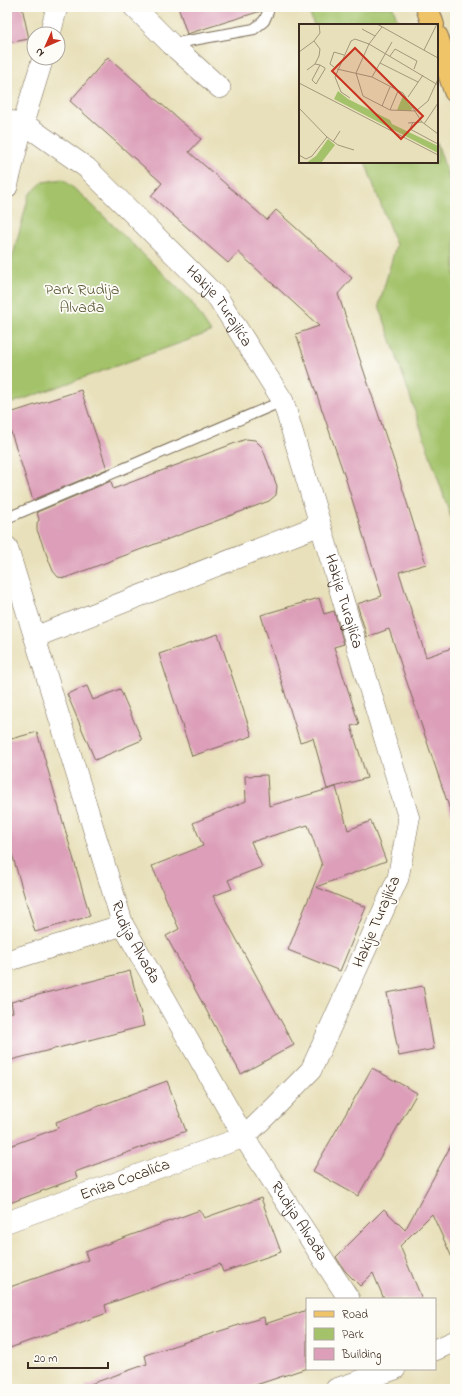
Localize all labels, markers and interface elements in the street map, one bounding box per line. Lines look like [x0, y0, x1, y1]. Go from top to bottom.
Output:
inset map [299, 24, 438, 163]
north arrow [26, 26, 66, 66]
text: N [31, 44, 48, 61]
street label: Hakije Turajlića [180, 260, 258, 352]
park label: Park Rudija Alvađa [45, 278, 119, 320]
street label: Hakije Turajlića [318, 551, 369, 652]
street label: Hakije Turajlića [347, 872, 407, 972]
street label: Rudija Alvađa [104, 898, 166, 988]
street label: Eniza Cocalića [77, 1153, 173, 1207]
street label: Rudija Alvađa [264, 1177, 333, 1266]
legend [306, 1298, 436, 1370]
text: Road [342, 1306, 368, 1324]
text: Park [342, 1326, 364, 1344]
scale bar [28, 1344, 108, 1370]
text: Building [341, 1346, 381, 1365]
text: 20 m [34, 1350, 57, 1368]

